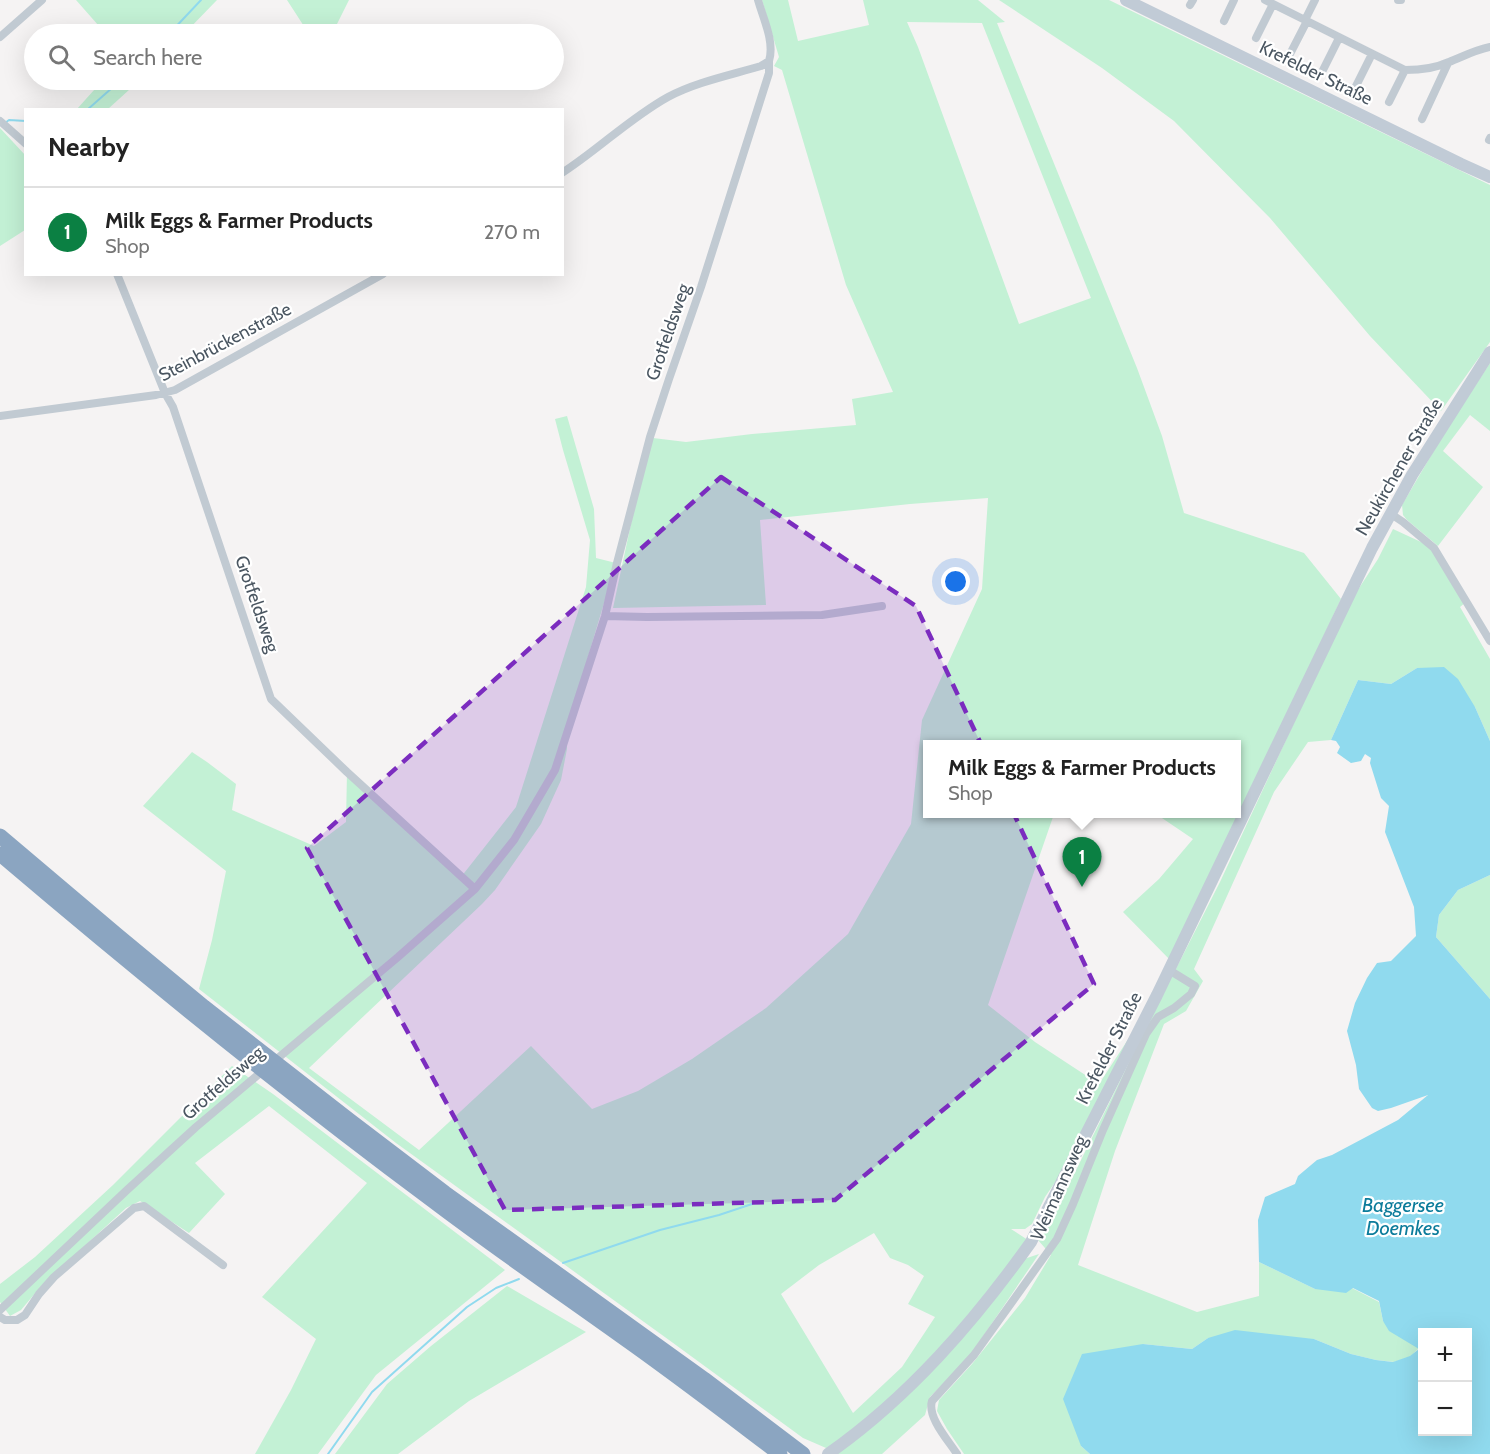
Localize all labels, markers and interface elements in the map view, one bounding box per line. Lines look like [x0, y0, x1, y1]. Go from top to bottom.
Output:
search box [24, 24, 564, 90]
street label: Krefelder Straße [1256, 36, 1376, 110]
icon: search [45, 41, 78, 74]
text: Search here [93, 44, 202, 71]
text: Nearby [48, 131, 129, 163]
text: Milk Eggs & Farmer Products [105, 207, 373, 234]
text: 1 [64, 220, 71, 244]
text: 270 m [484, 220, 540, 244]
text: Shop [105, 234, 150, 258]
street label: Grotfeldsweg [641, 280, 695, 383]
street label: Steinbrückenstraße [155, 298, 295, 386]
street label: Neukirchener Straße [1351, 395, 1447, 539]
street label: Grotfeldsweg [230, 553, 284, 656]
your location [941, 567, 970, 596]
popup [923, 740, 1241, 818]
text: Milk Eggs & Farmer Products [948, 754, 1216, 781]
text: Shop [948, 781, 993, 805]
pin: 1 [1062, 838, 1102, 887]
street label: Krefelder Straße [1071, 988, 1147, 1108]
street label: Grotfeldsweg [178, 1041, 269, 1124]
street label: Weimannsweg [1026, 1131, 1092, 1244]
water label: Baggersee Doemkes [1362, 1193, 1444, 1240]
map controls [1418, 1328, 1472, 1436]
button: + [1418, 1328, 1472, 1382]
button: − [1418, 1382, 1472, 1436]

